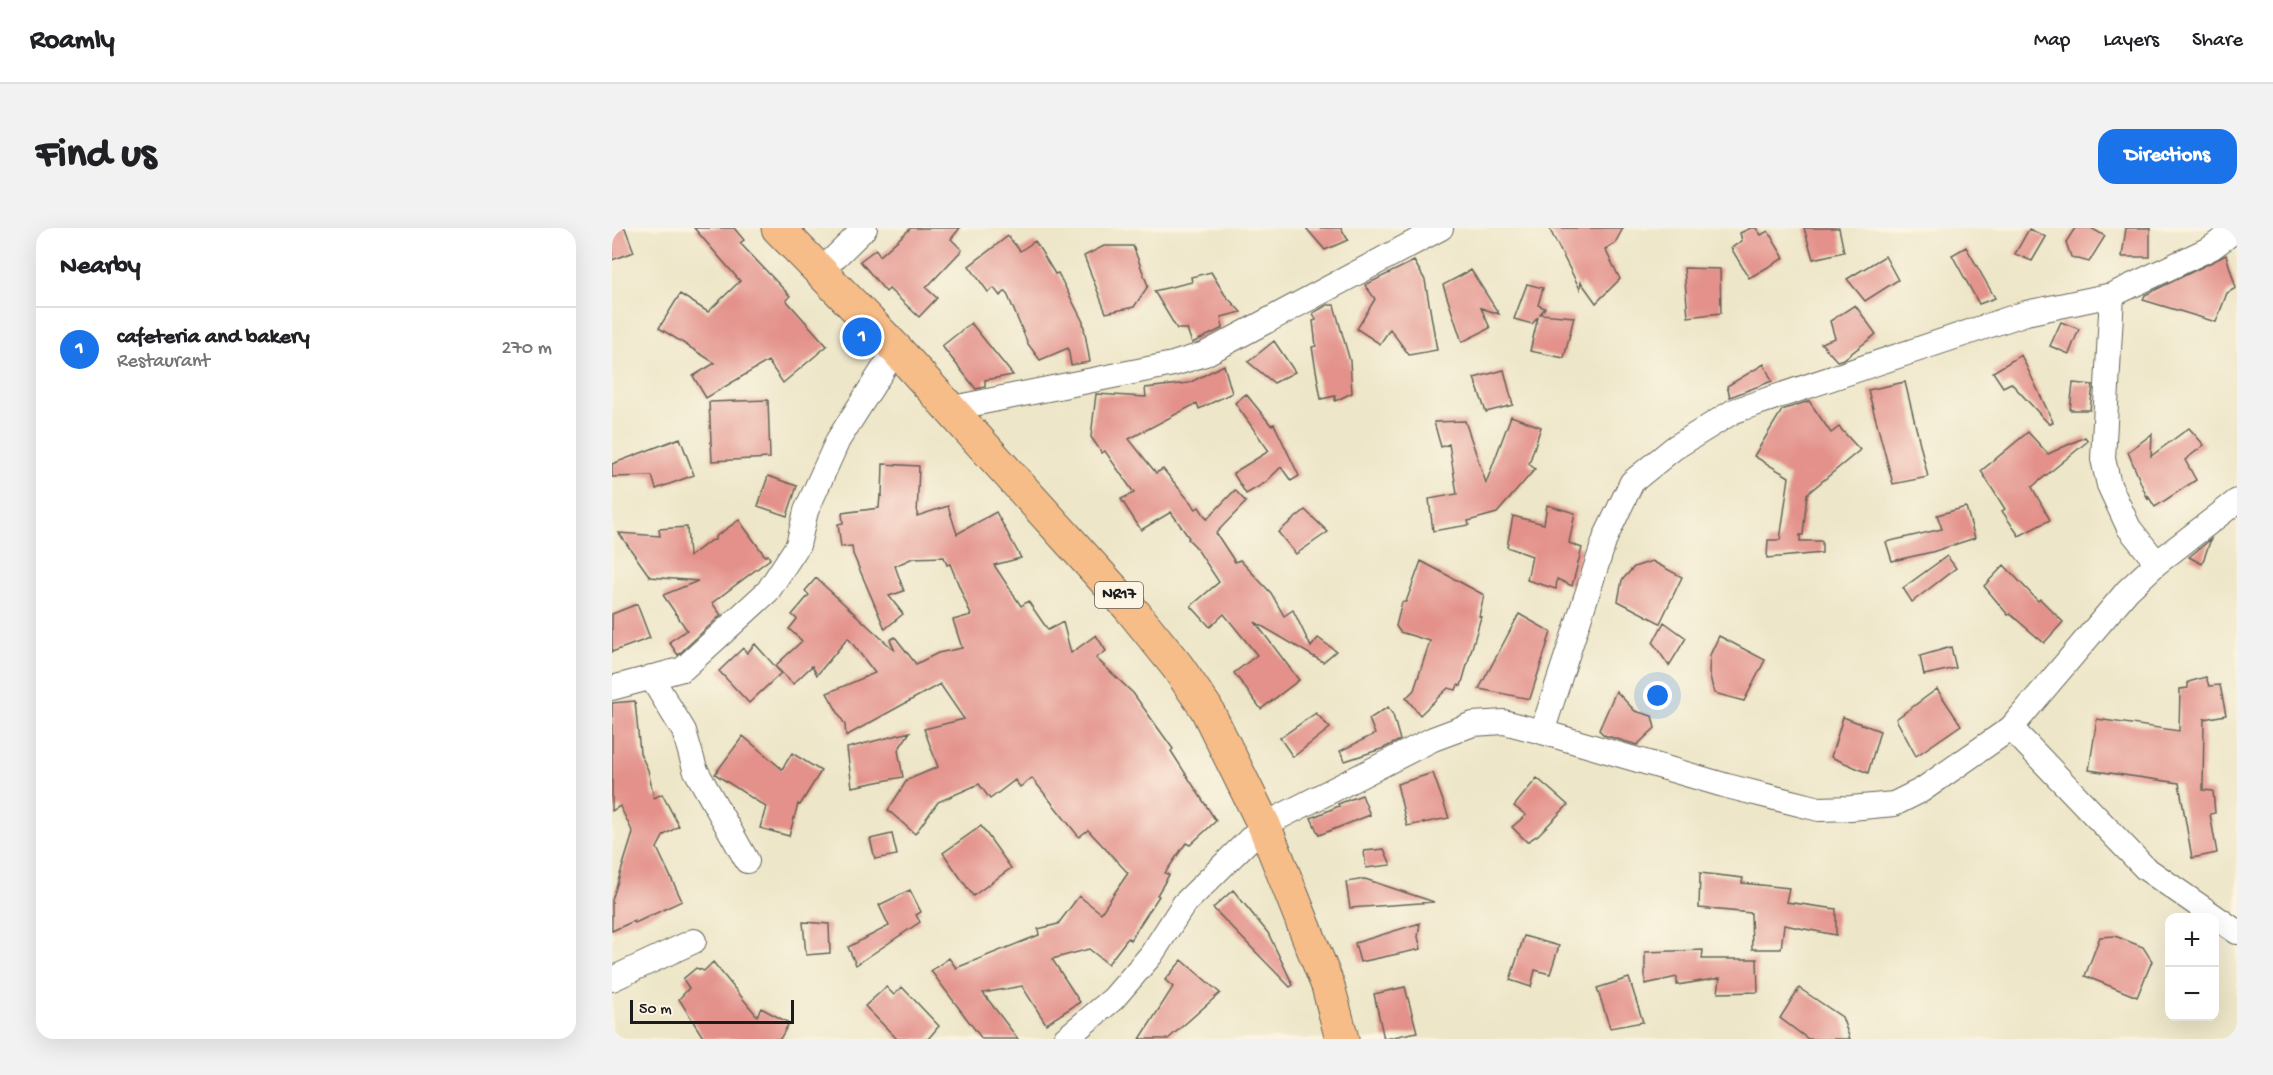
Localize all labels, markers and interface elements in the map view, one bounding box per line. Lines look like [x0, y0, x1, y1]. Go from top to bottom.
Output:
text: Roamly [30, 25, 115, 58]
text: Map [2034, 29, 2070, 54]
text: Layers [2103, 29, 2159, 54]
text: Share [2192, 29, 2243, 54]
button: Directions [2098, 129, 2237, 184]
text: Find us [36, 132, 156, 181]
text: Nearby [60, 252, 141, 283]
pin: 1 [842, 314, 882, 360]
text: cafeteria and bakery [117, 325, 309, 351]
text: 1 [75, 338, 84, 361]
text: 270 m [502, 338, 552, 361]
text: Restaurant [117, 351, 210, 374]
road number: NR17 [1095, 582, 1143, 608]
your location [1643, 681, 1672, 710]
map controls [2165, 913, 2219, 1021]
button: + [2165, 913, 2219, 967]
button: − [2165, 967, 2219, 1021]
scale bar [630, 997, 794, 1024]
text: 50 m [639, 1001, 672, 1020]

